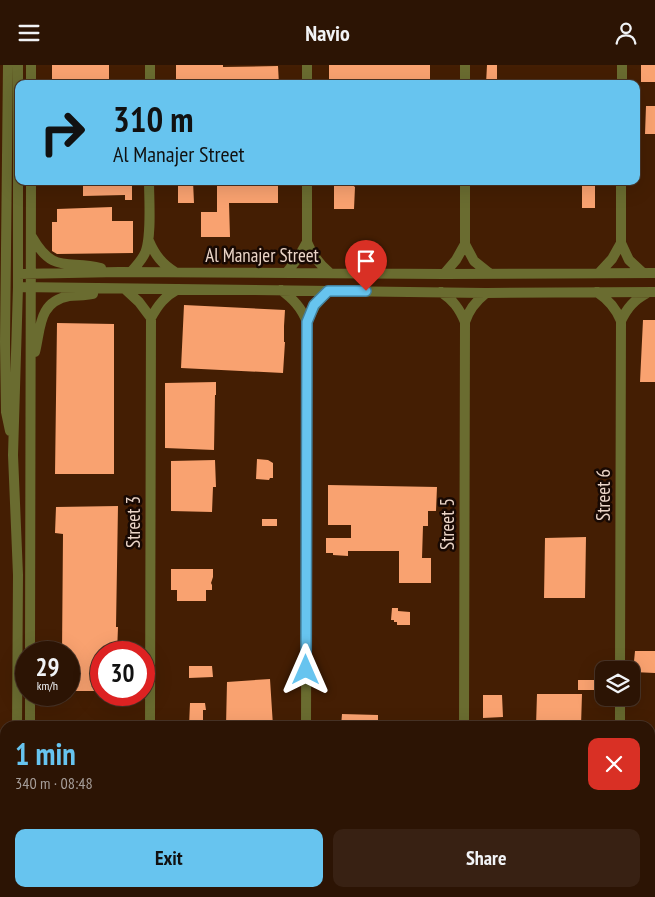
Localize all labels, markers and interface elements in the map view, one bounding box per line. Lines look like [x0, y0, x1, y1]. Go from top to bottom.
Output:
icon: menu [15, 19, 43, 47]
text: Navio [305, 19, 350, 47]
icon: person [612, 19, 640, 47]
text: 310 m [113, 96, 194, 142]
icon: right [30, 100, 95, 165]
text: Al Manajer Street [113, 140, 245, 168]
pin [345, 240, 387, 291]
street label: Al Manajer Street [205, 243, 320, 267]
icon: arrive [352, 247, 380, 275]
street label: Street 6 [591, 469, 615, 521]
street label: Street 3 [121, 496, 145, 548]
street label: Street 5 [435, 498, 459, 550]
speed limit sign: 30 [90, 641, 155, 706]
position arrow [279, 643, 331, 695]
text: 29 [36, 651, 59, 683]
map controls [595, 661, 640, 706]
button: layers [595, 661, 640, 706]
text: km/h [37, 678, 58, 693]
text: 1 min [15, 734, 76, 773]
button: close [588, 738, 640, 790]
text: 340 m · 08:48 [15, 773, 93, 793]
button: Exit [15, 829, 323, 887]
button: Share [333, 829, 640, 887]

